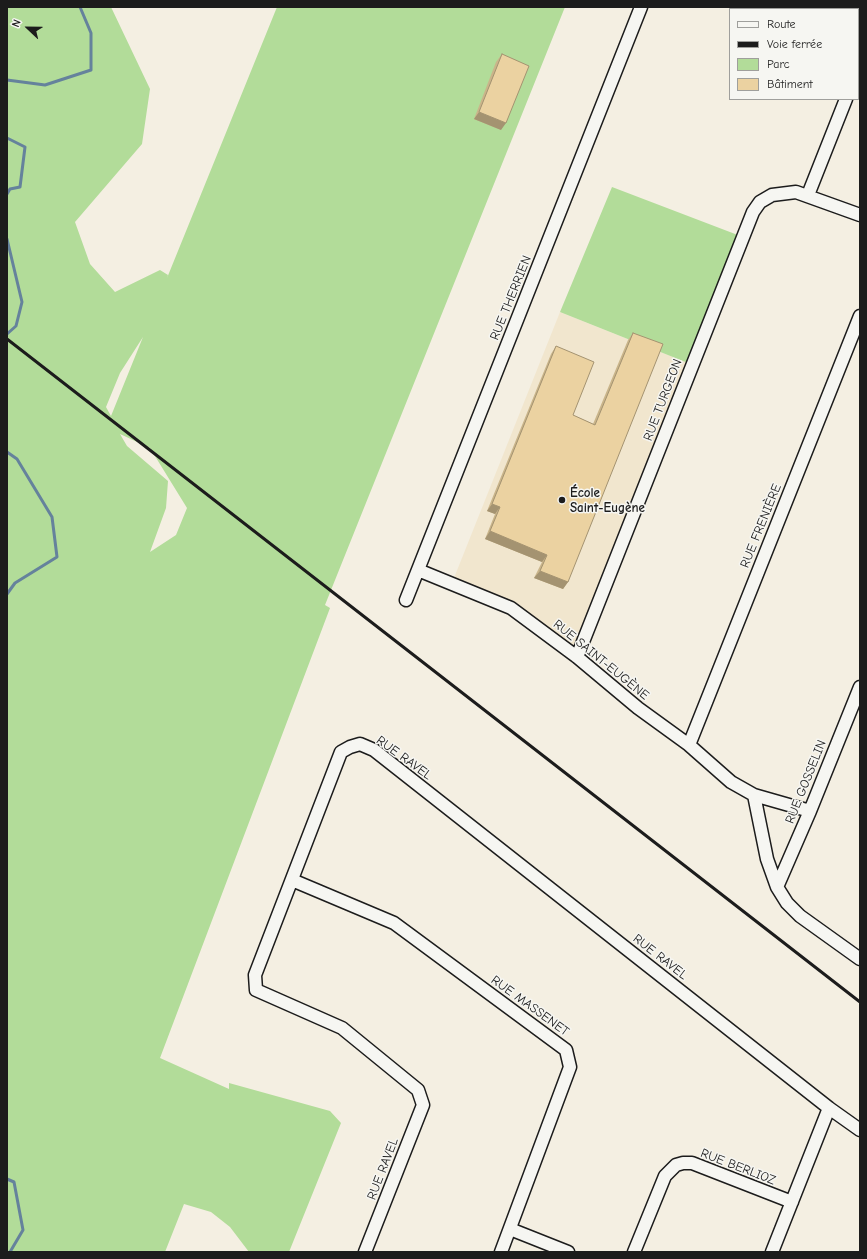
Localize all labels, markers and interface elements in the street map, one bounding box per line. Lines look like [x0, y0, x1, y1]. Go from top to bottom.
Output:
north arrow [8, 8, 48, 48]
legend [729, 8, 859, 100]
text: Route [767, 17, 796, 31]
text: N [9, 18, 24, 29]
text: Voie ferrée [767, 37, 822, 51]
text: Parc [767, 57, 790, 71]
text: Bâtiment [767, 77, 813, 91]
street label: RUE THERRIEN [487, 253, 535, 343]
street label: RUE TURGEON [640, 357, 686, 443]
street label: RUE FRENIÈRE [737, 482, 785, 570]
place label: École Saint-Eugène [570, 485, 645, 516]
marker: École Saint-Eugène [557, 495, 567, 505]
street label: RUE SAINT-EUGÈNE [550, 617, 652, 703]
street label: RUE RAVEL [373, 733, 435, 783]
street label: RUE GOSSELIN [782, 738, 830, 826]
street label: RUE RAVEL [630, 931, 690, 983]
street label: RUE MASSENET [488, 972, 572, 1040]
street label: RUE RAVEL [364, 1136, 402, 1202]
street label: RUE BERLIOZ [698, 1146, 778, 1188]

